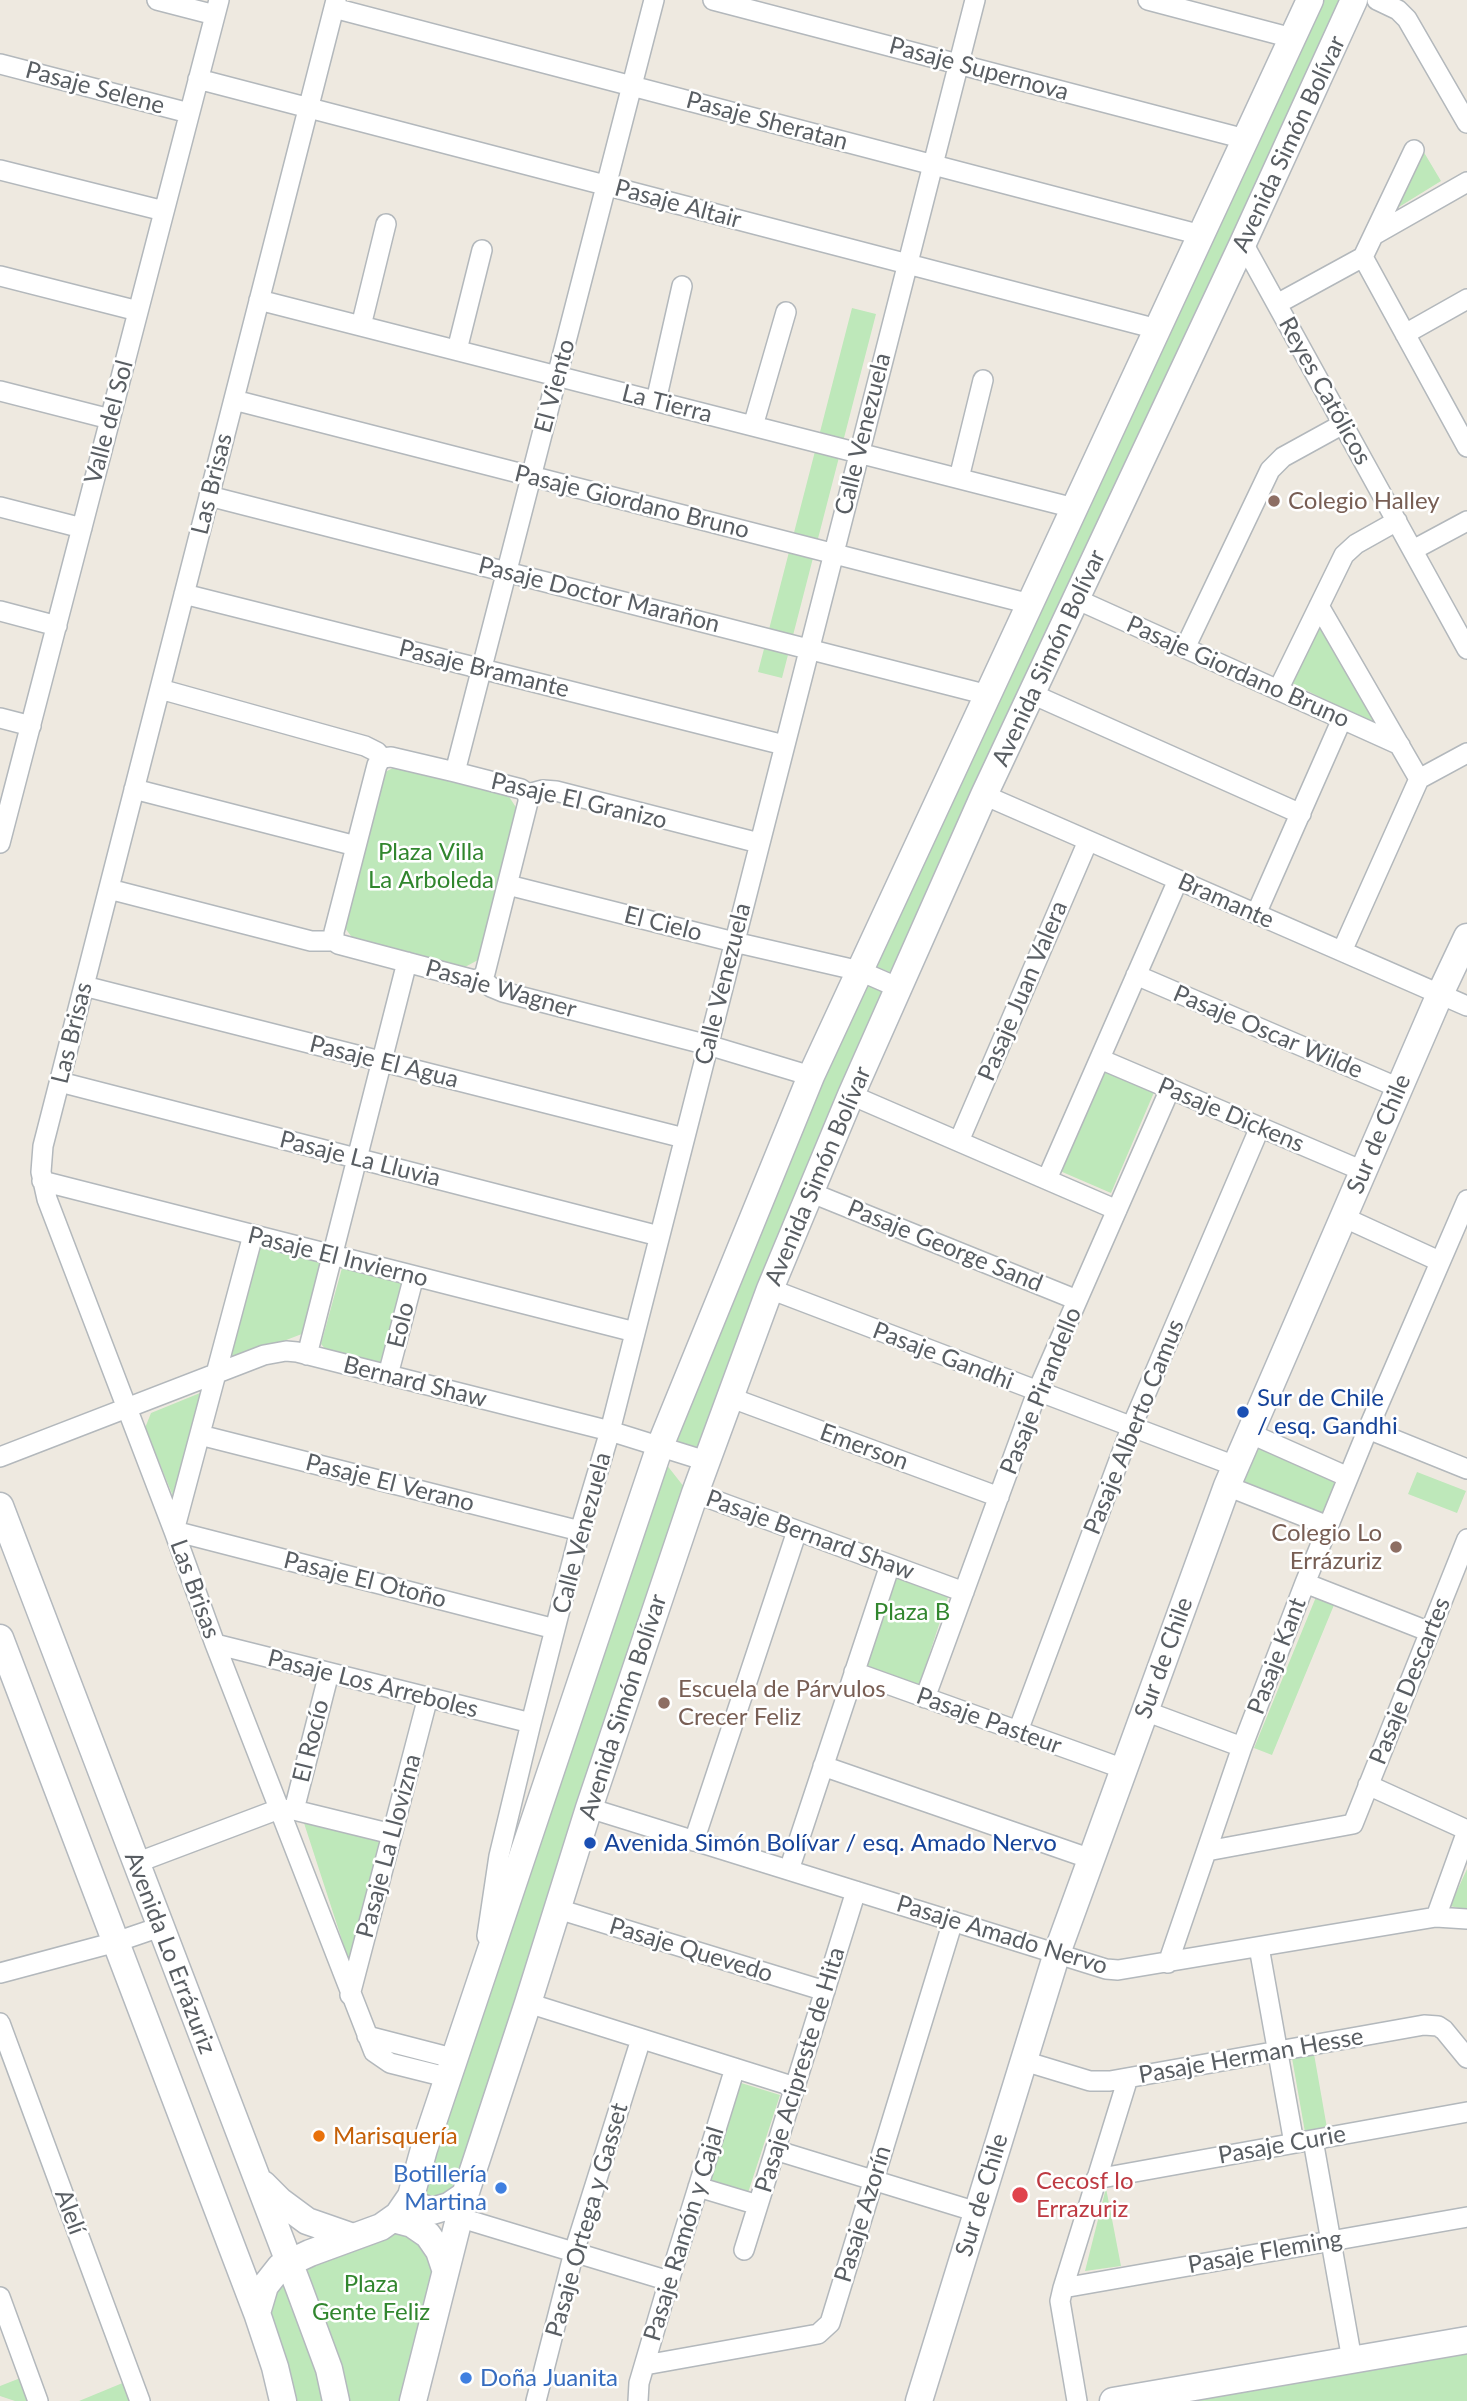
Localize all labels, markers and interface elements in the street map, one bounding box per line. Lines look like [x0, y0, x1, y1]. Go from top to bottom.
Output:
street label: Pasaje Supernova [886, 31, 1072, 107]
street label: Avenida Simón Bolívar [1226, 31, 1352, 257]
street label: Pasaje Selene [22, 56, 168, 120]
street label: Pasaje Sheratan [683, 86, 851, 156]
street label: Pasaje Altair [612, 173, 744, 235]
street label: Reyes Católicos [1273, 312, 1377, 470]
street label: El Viento [529, 336, 581, 436]
street label: Calle Venezuela [829, 350, 897, 518]
street label: Valle del Sol [79, 357, 139, 487]
street label: La Tierra [619, 379, 715, 429]
street label: Las Brisas [186, 430, 238, 538]
street label: Pasaje Giordano Bruno [512, 459, 752, 545]
place label: Colegio Halley [1288, 487, 1440, 515]
marker: Colegio Halley [1266, 493, 1282, 509]
street label: Avenida Simón Bolívar [986, 545, 1112, 771]
street label: Pasaje Doctor Marañon [475, 551, 723, 639]
street label: Pasaje Giordano Bruno [1122, 610, 1354, 734]
street label: Pasaje Bramante [396, 634, 572, 704]
street label: Pasaje El Granizo [488, 767, 670, 835]
park label: Plaza Villa La Arboleda [368, 838, 494, 894]
street label: Bramante [1174, 867, 1278, 935]
street label: Pasaje Juan Valera [972, 897, 1074, 1085]
street label: El Cielo [621, 900, 705, 948]
street label: Calle Venezuela [689, 900, 757, 1068]
street label: Pasaje Wagner [422, 954, 580, 1024]
street label: Las Brisas [46, 979, 98, 1087]
street label: Pasaje Oscar Wilde [1169, 979, 1367, 1085]
street label: Pasaje El Agua [307, 1030, 461, 1094]
street label: Avenida Simón Bolívar [759, 1062, 877, 1290]
street label: Sur de Chile [1341, 1070, 1417, 1198]
street label: Pasaje Dickens [1154, 1071, 1308, 1159]
street label: Pasaje La Lluvia [277, 1125, 443, 1193]
street label: Pasaje George Sand [843, 1194, 1047, 1298]
street label: Pasaje El Invierno [245, 1221, 431, 1293]
street label: Eolo [381, 1299, 421, 1351]
street label: Pasaje Pirandello [994, 1303, 1088, 1479]
street label: Pasaje Alberto Camus [1078, 1315, 1190, 1539]
street label: Pasaje Gandhi [869, 1316, 1017, 1396]
street label: Bernard Shaw [340, 1350, 490, 1414]
place label: Sur de Chile / esq. Gandhi [1257, 1384, 1398, 1440]
marker: Sur de Chile / esq. Gandhi [1235, 1404, 1251, 1420]
street label: Emerson [816, 1418, 912, 1476]
street label: Pasaje El Verano [303, 1448, 477, 1518]
street label: Calle Venezuela [547, 1449, 617, 1617]
street label: Pasaje Bernard Shaw [702, 1484, 918, 1586]
place label: Colegio Lo Errázuriz [1271, 1519, 1382, 1575]
street label: Las Brisas [164, 1536, 226, 1642]
marker: Colegio Lo Errázuriz [1388, 1539, 1404, 1555]
street label: Pasaje El Otoño [281, 1546, 449, 1614]
street label: Avenida Simón Bolívar [573, 1591, 673, 1823]
street label: Sur de Chile [1129, 1593, 1199, 1723]
street label: Pasaje Descartes [1363, 1593, 1457, 1769]
street label: Pasaje Kant [1242, 1594, 1312, 1718]
park label: Plaza B [874, 1598, 950, 1626]
street label: Pasaje Los Arreboles [265, 1644, 481, 1724]
place label: Escuela de Párvulos Crecer Feliz [678, 1675, 886, 1731]
street label: Pasaje Pasteur [912, 1681, 1066, 1761]
marker: Escuela de Párvulos Crecer Feliz [656, 1695, 672, 1711]
street label: El Rocío [287, 1697, 335, 1785]
street label: Pasaje La Llovizna [351, 1751, 427, 1941]
place label: Avenida Simón Bolívar / esq. Amado Nervo [604, 1829, 1057, 1857]
marker: Avenida Simón Bolívar / esq. Amado Nervo [582, 1835, 598, 1851]
street label: Avenida Lo Errázuriz [118, 1848, 222, 2058]
street label: Pasaje Amado Nervo [893, 1889, 1111, 1981]
street label: Pasaje Quevedo [606, 1911, 776, 1989]
street label: Pasaje Acipreste de Hita [749, 1944, 851, 2196]
street label: Pasaje Herman Hesse [1136, 2022, 1366, 2090]
street label: Pasaje Ortega y Gasset [540, 2100, 634, 2340]
street label: Pasaje Curie [1216, 2120, 1348, 2170]
place label: Marisquería [333, 2122, 458, 2150]
street label: Pasaje Ramón y Cajal [638, 2123, 730, 2345]
marker: Marisquería [311, 2128, 327, 2144]
street label: Sur de Chile [950, 2130, 1014, 2260]
street label: Pasaje Azorín [829, 2142, 897, 2286]
place label: Botillería Martina [393, 2160, 487, 2216]
place label: Cecosf lo Errazuriz [1036, 2167, 1134, 2223]
marker: Botillería Martina [493, 2180, 509, 2196]
street label: Alelí [49, 2185, 91, 2239]
marker: Cecosf lo Errazuriz [1010, 2185, 1030, 2205]
street label: Pasaje Fleming [1186, 2224, 1344, 2280]
park label: Plaza Gente Feliz [312, 2270, 430, 2326]
place label: Doña Juanita [480, 2364, 618, 2392]
marker: Doña Juanita [458, 2370, 474, 2386]

